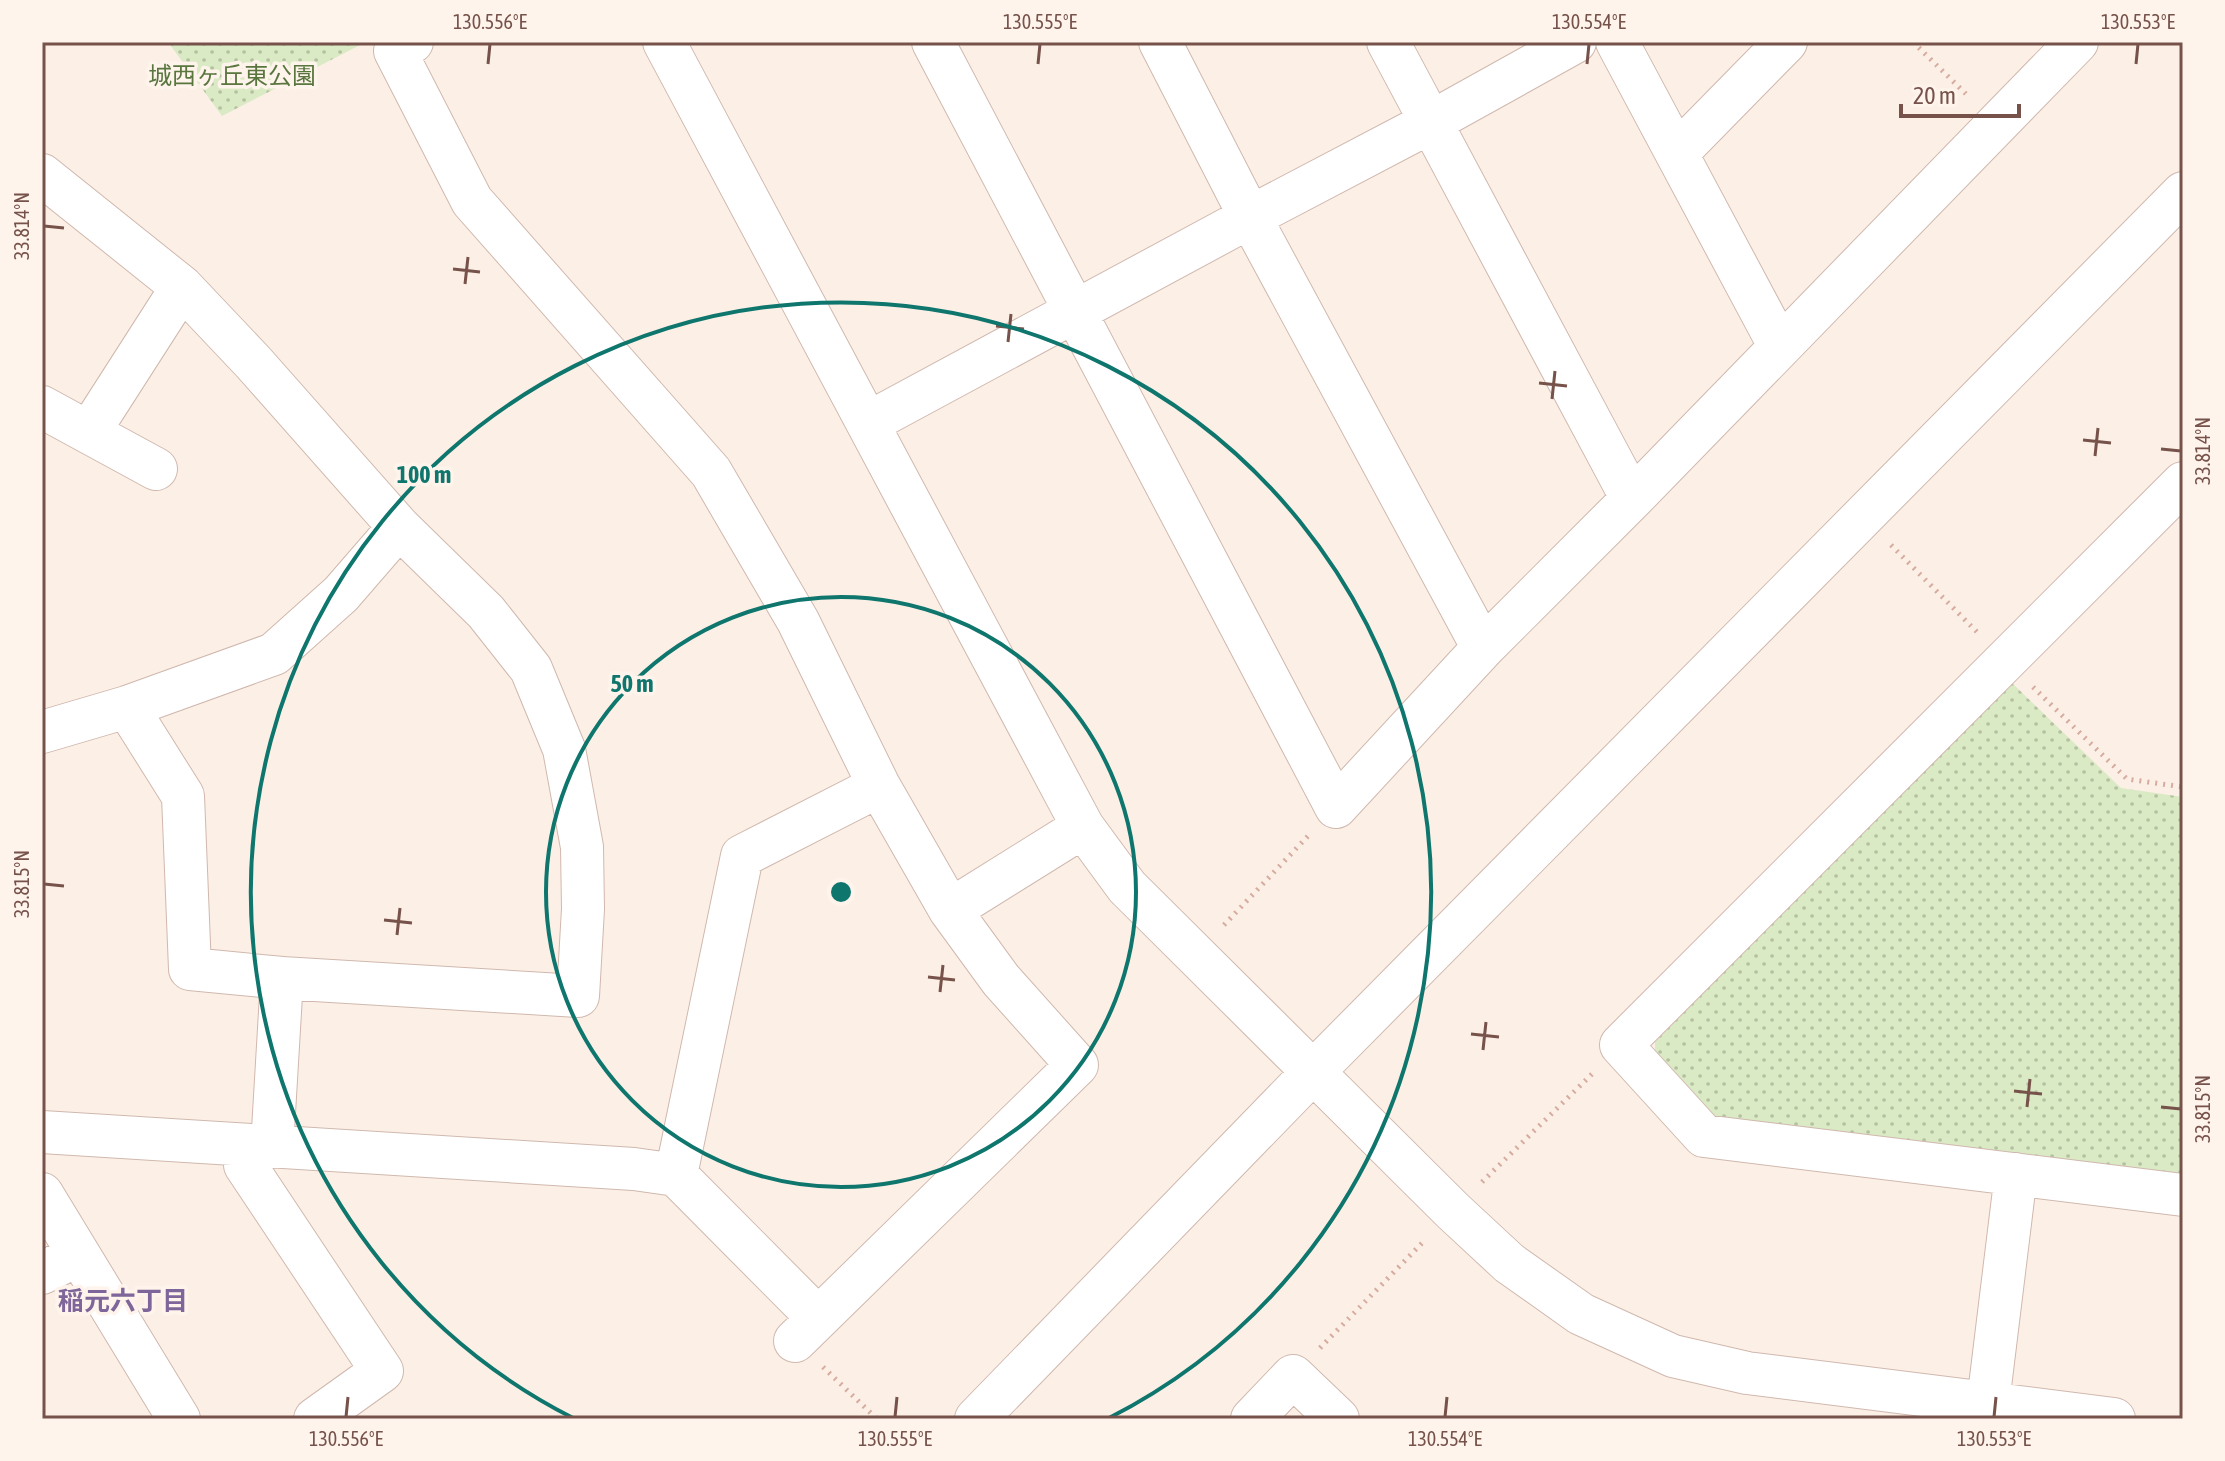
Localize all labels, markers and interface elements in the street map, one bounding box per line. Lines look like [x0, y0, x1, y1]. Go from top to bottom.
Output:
text: 130.556°E [453, 10, 527, 33]
text: 130.555°E [1003, 10, 1077, 33]
text: 130.554°E [1552, 10, 1626, 33]
text: 130.553°E [2101, 10, 2175, 33]
park label: 城西ヶ丘東公園 [148, 62, 316, 89]
scale bar [1901, 68, 2019, 118]
text: 20 m [1913, 82, 1956, 109]
text: 33.814°N [10, 192, 33, 260]
text: 33.814°N [2191, 417, 2214, 485]
text: 100 m [397, 461, 451, 488]
text: 50 m [610, 670, 654, 697]
text: 33.815°N [10, 850, 33, 918]
centre of rings [827, 878, 855, 906]
text: 33.815°N [2191, 1075, 2214, 1143]
district label: 稲元六丁目 [58, 1286, 188, 1316]
text: 130.556°E [309, 1427, 383, 1450]
text: 130.555°E [858, 1427, 932, 1450]
text: 130.554°E [1408, 1427, 1482, 1450]
text: 130.553°E [1957, 1427, 2031, 1450]

